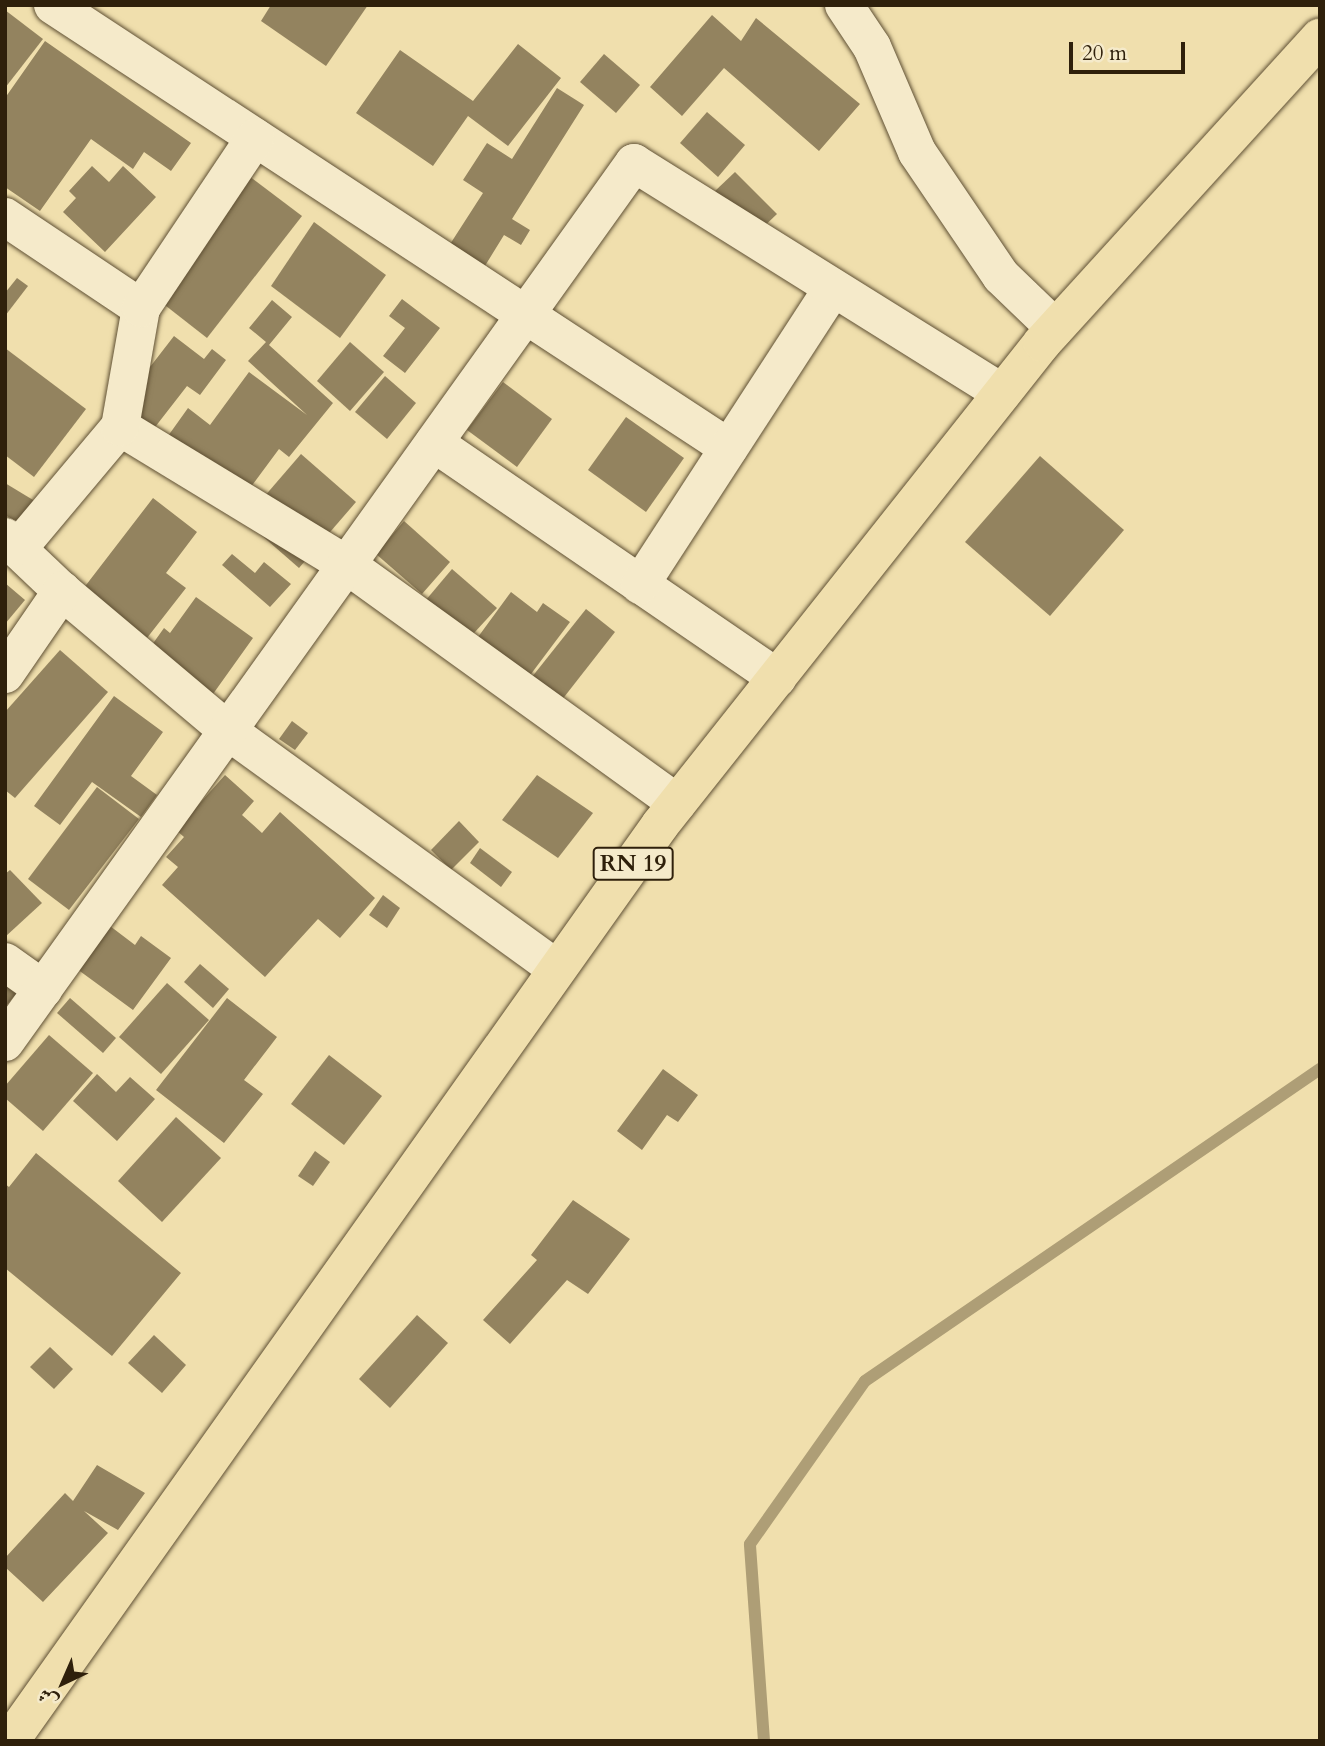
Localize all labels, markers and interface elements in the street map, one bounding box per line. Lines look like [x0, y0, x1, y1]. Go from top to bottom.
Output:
scale bar [1073, 28, 1188, 72]
text: 20 m [1082, 39, 1127, 68]
road number: RN 19 [591, 844, 675, 884]
north arrow [28, 1648, 98, 1718]
text: ش [33, 1682, 64, 1714]

